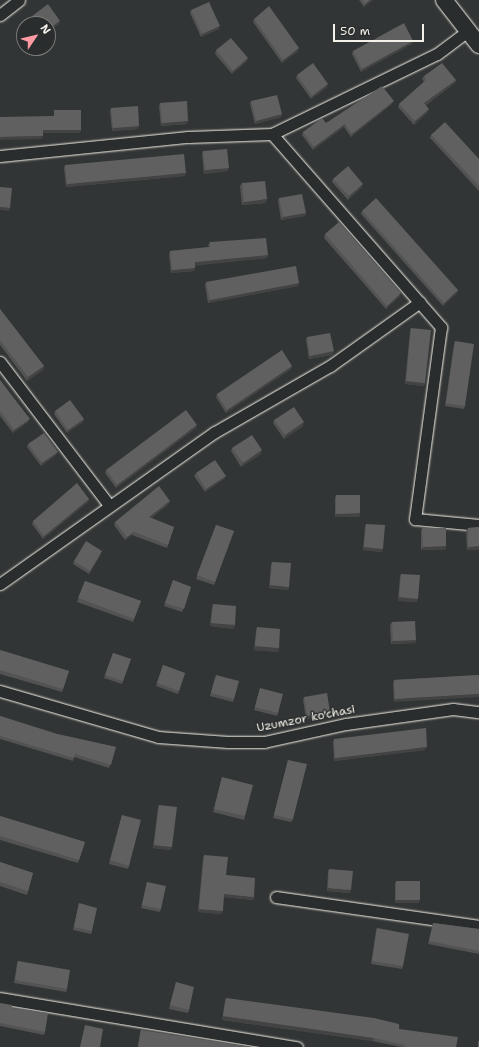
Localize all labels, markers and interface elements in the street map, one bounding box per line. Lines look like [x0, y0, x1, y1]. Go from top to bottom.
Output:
north arrow [16, 16, 56, 56]
scale bar [335, 16, 426, 42]
text: N [37, 22, 54, 37]
text: 50 m [340, 23, 370, 39]
street label: Uzumzor ko'chasi [255, 702, 357, 736]

